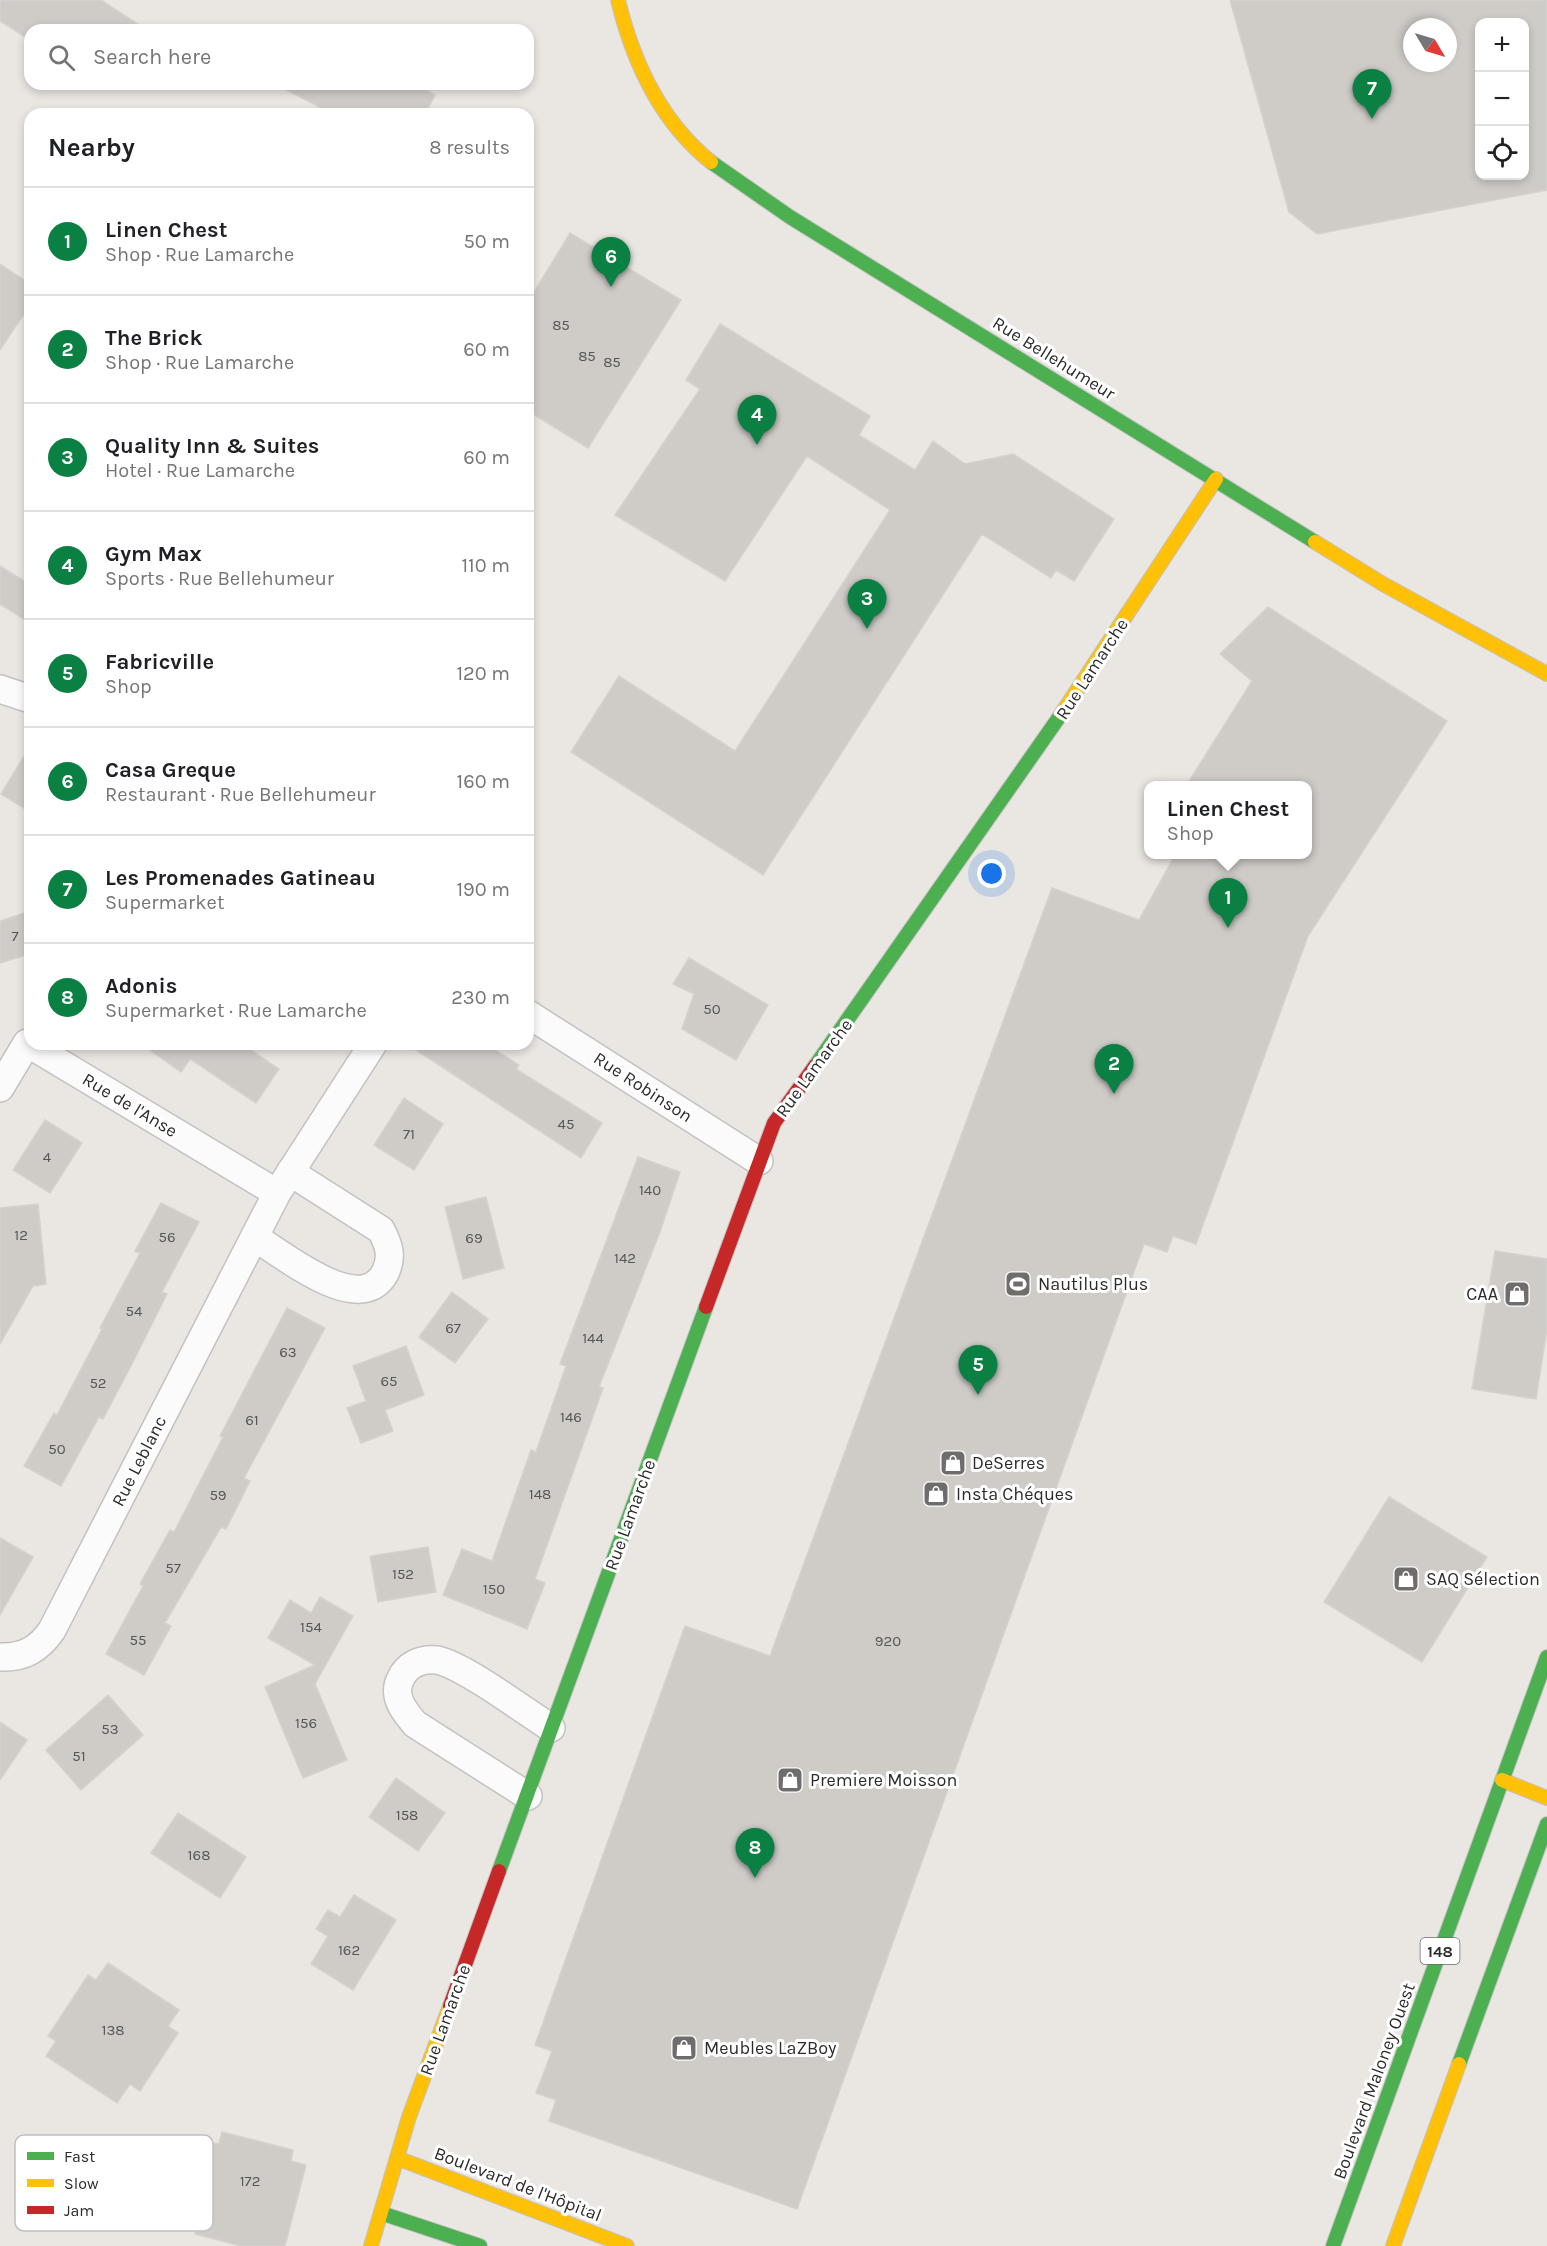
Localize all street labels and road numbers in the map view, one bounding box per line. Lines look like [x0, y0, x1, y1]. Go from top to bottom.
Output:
street label: Rue Bellehumeur [989, 311, 1120, 405]
street label: Rue Lamarche [1051, 614, 1133, 724]
street label: Rue Lamarche [771, 1014, 857, 1122]
street label: Rue Robinson [589, 1047, 697, 1127]
street label: Rue de l'Anse [78, 1068, 182, 1142]
street label: Rue Leblanc [107, 1412, 171, 1510]
street label: Rue Lamarche [600, 1457, 660, 1573]
road number: 148 [1420, 1938, 1460, 1964]
street label: Rue Lamarche [415, 1962, 475, 2078]
street label: Boulevard Maloney Ouest [1328, 1980, 1420, 2182]
street label: Boulevard de l'Hôpital [431, 2142, 605, 2226]

